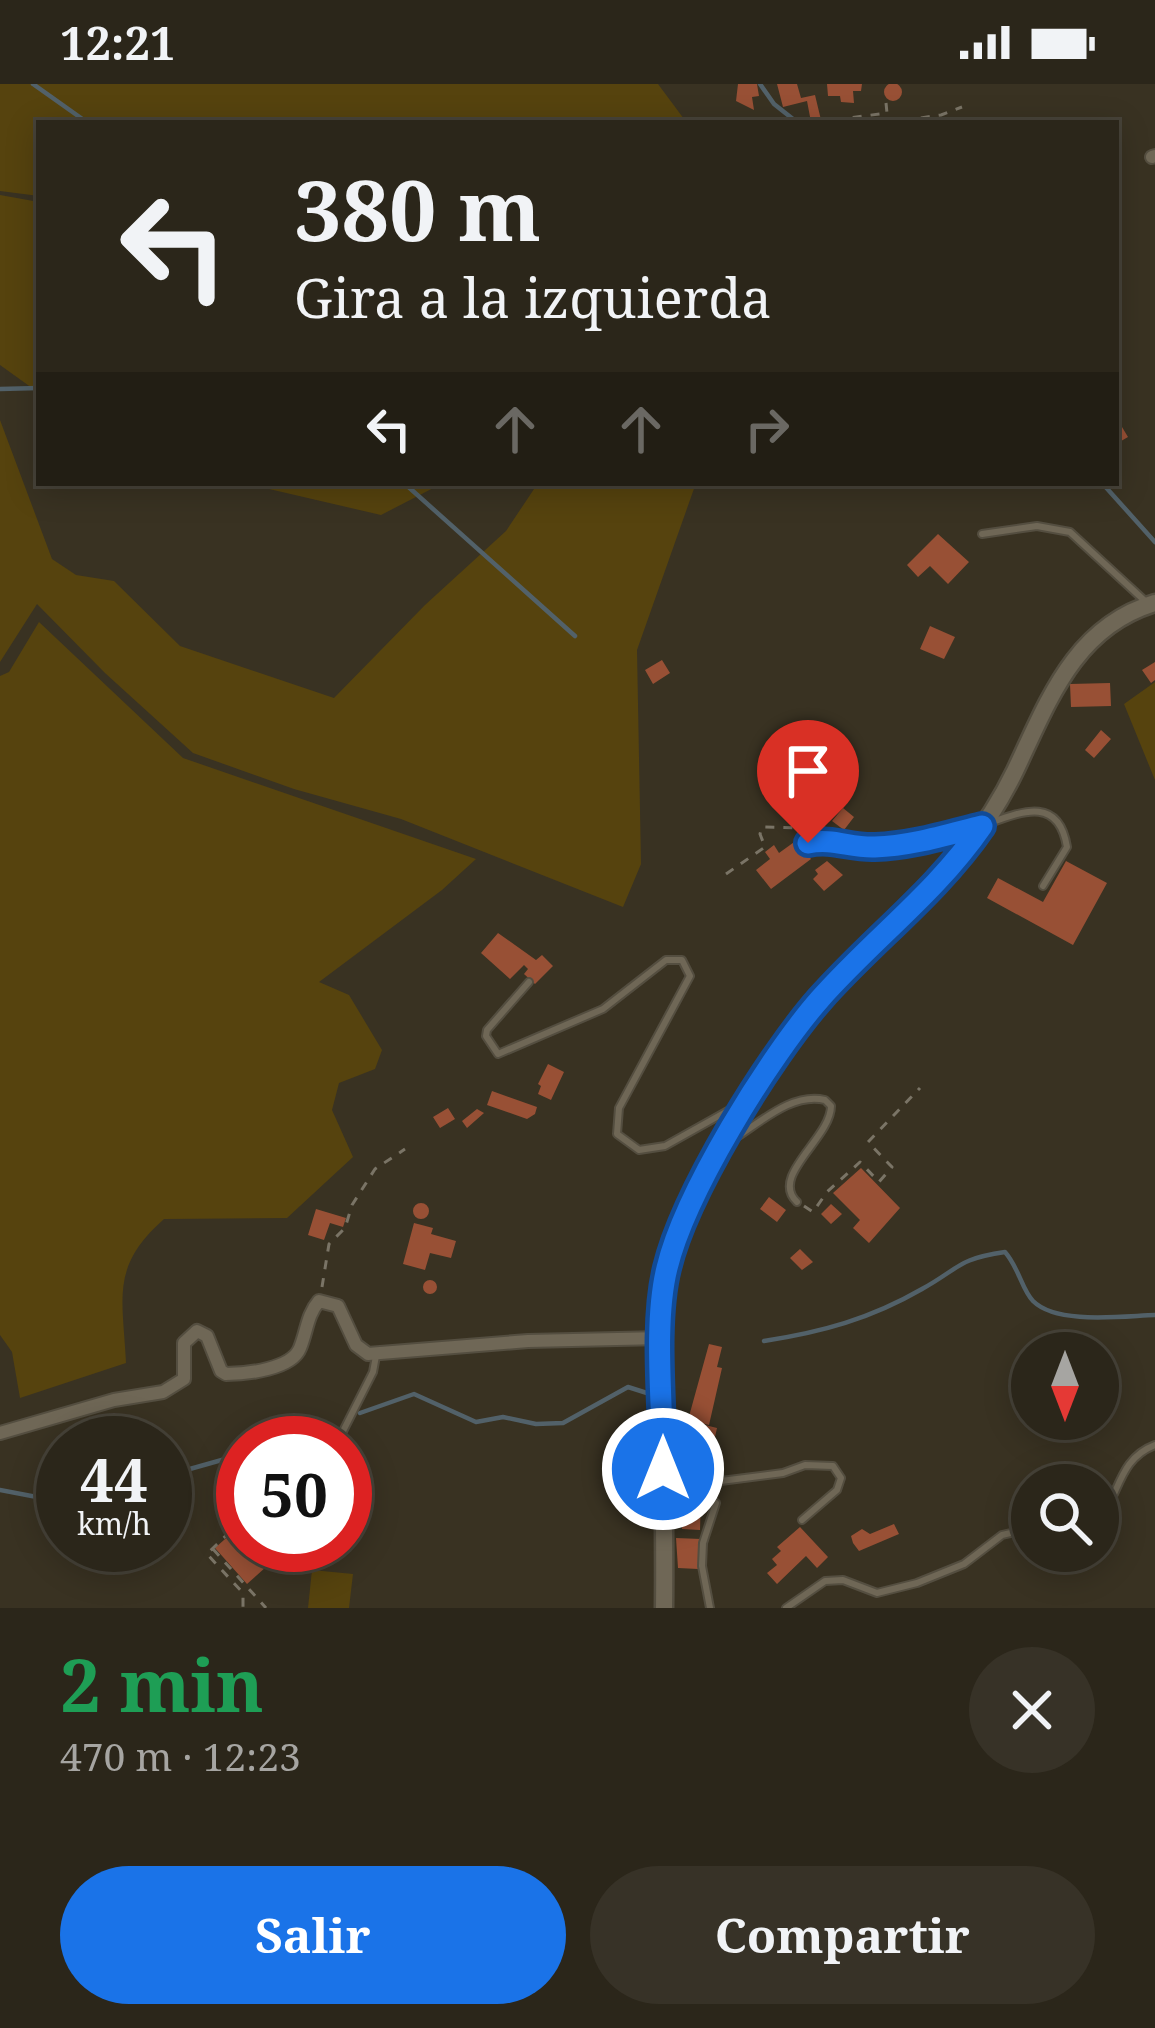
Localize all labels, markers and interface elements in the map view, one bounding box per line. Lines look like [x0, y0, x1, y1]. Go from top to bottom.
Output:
text: 12:21 [60, 12, 175, 73]
text: 380 m [294, 151, 541, 266]
icon: left [96, 168, 252, 324]
text: Gira a la izquierda [294, 260, 772, 334]
icon: left [356, 396, 422, 462]
icon: ahead [482, 396, 548, 462]
icon: ahead [608, 396, 674, 462]
icon: right [734, 396, 800, 462]
pin [757, 720, 859, 843]
icon: arrive [775, 738, 841, 804]
north arrow [1011, 1332, 1119, 1440]
map controls [1011, 1332, 1119, 1572]
position arrow [600, 1406, 726, 1532]
speed limit sign: 50 [216, 1416, 372, 1572]
text: 44 [80, 1438, 148, 1520]
button: search [1011, 1464, 1119, 1572]
text: km/h [77, 1503, 151, 1544]
text: 2 min [60, 1635, 264, 1733]
button: close [969, 1647, 1095, 1773]
text: 470 m · 12:23 [60, 1729, 301, 1782]
button: Salir [60, 1866, 566, 2004]
button: Compartir [590, 1866, 1095, 2004]

